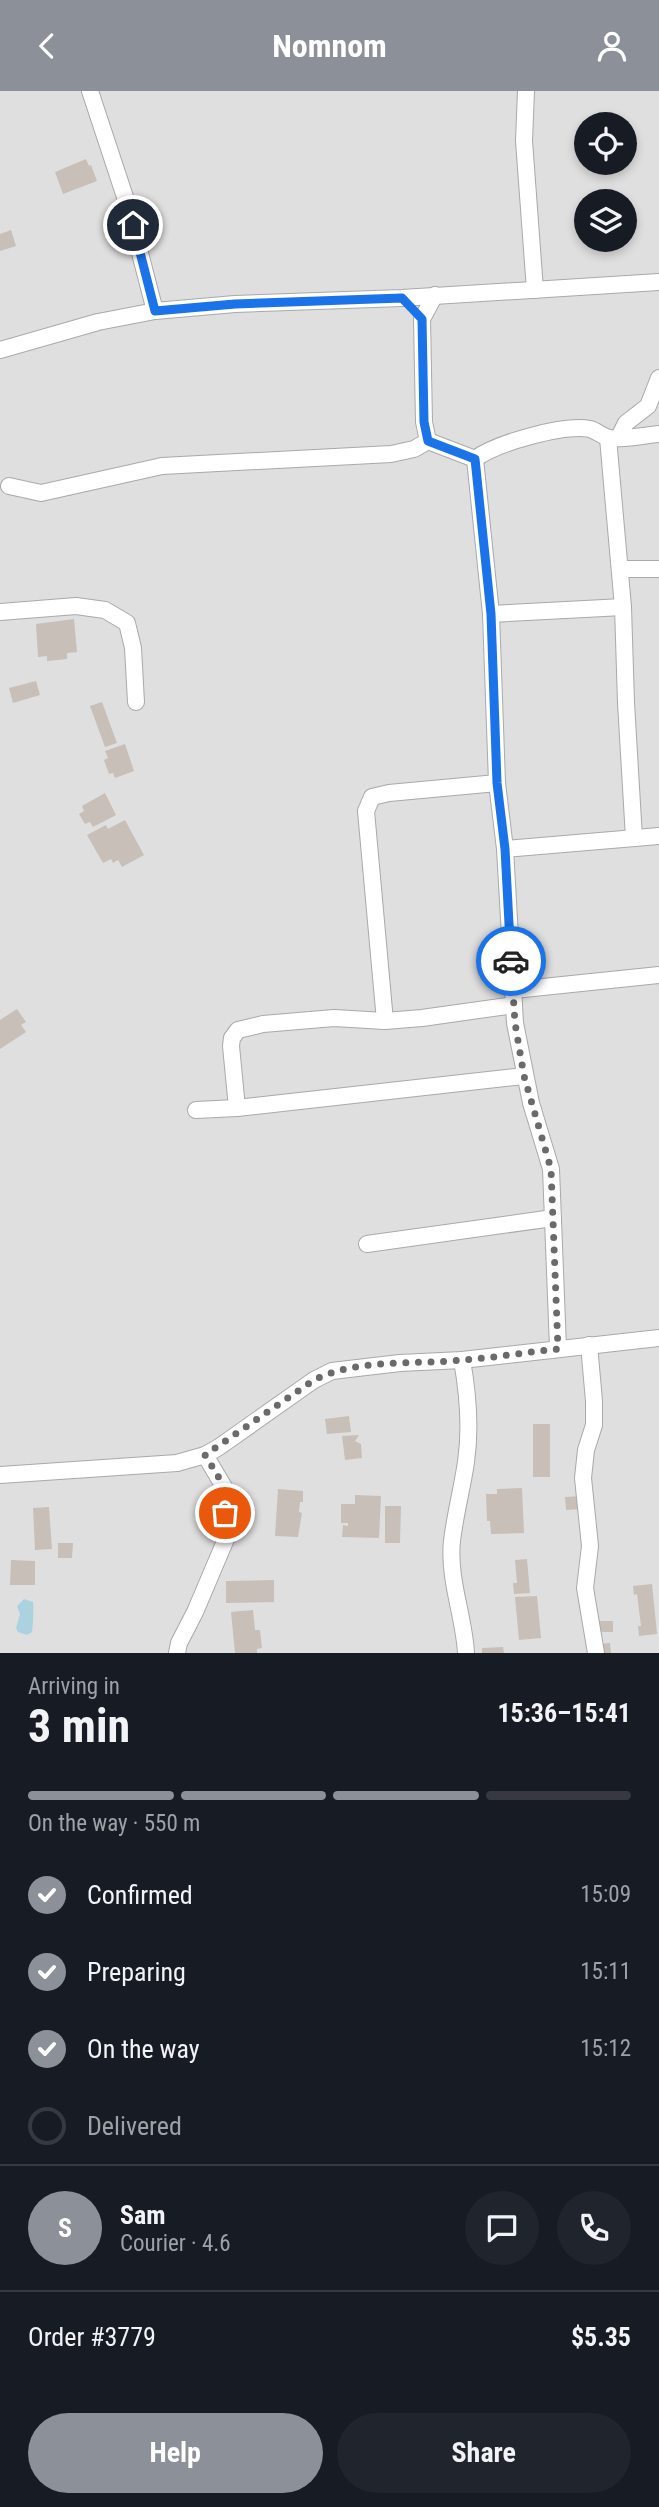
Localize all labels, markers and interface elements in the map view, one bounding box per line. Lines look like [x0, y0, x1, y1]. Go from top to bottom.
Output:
icon: back [28, 27, 66, 65]
text: Nomnom [272, 27, 387, 65]
icon: person [593, 27, 631, 65]
map controls [574, 112, 637, 252]
button: locate [574, 112, 637, 175]
button: layers [574, 189, 637, 252]
pin [103, 195, 163, 255]
icon: home [114, 206, 152, 244]
courier [476, 926, 546, 996]
icon: car [492, 942, 530, 980]
pin [195, 1483, 255, 1543]
icon: bag [206, 1494, 244, 1532]
text: Arriving in [28, 1673, 120, 1700]
text: 15:36–15:41 [497, 1698, 631, 1728]
text: 3 min [28, 1699, 130, 1753]
text: On the way · 550 m [28, 1810, 200, 1837]
icon: check [28, 1876, 66, 1914]
text: Confirmed [87, 1880, 193, 1910]
text: 15:09 [580, 1881, 631, 1908]
icon: check [28, 1953, 66, 1991]
text: Preparing [87, 1957, 186, 1987]
text: 15:11 [580, 1958, 631, 1985]
icon: check [28, 2030, 66, 2068]
text: On the way [87, 2034, 200, 2064]
text: 15:12 [580, 2035, 631, 2062]
text: Delivered [87, 2111, 182, 2141]
button: chat [465, 2191, 539, 2265]
button: phone [557, 2191, 631, 2265]
text: Sam [120, 2200, 166, 2230]
text: S [58, 2213, 72, 2243]
text: Courier · 4.6 [120, 2230, 231, 2257]
text: Order #3779 [28, 2322, 156, 2352]
text: $5.35 [571, 2322, 631, 2352]
button: Help [28, 2413, 323, 2493]
button: Share [337, 2413, 631, 2493]

